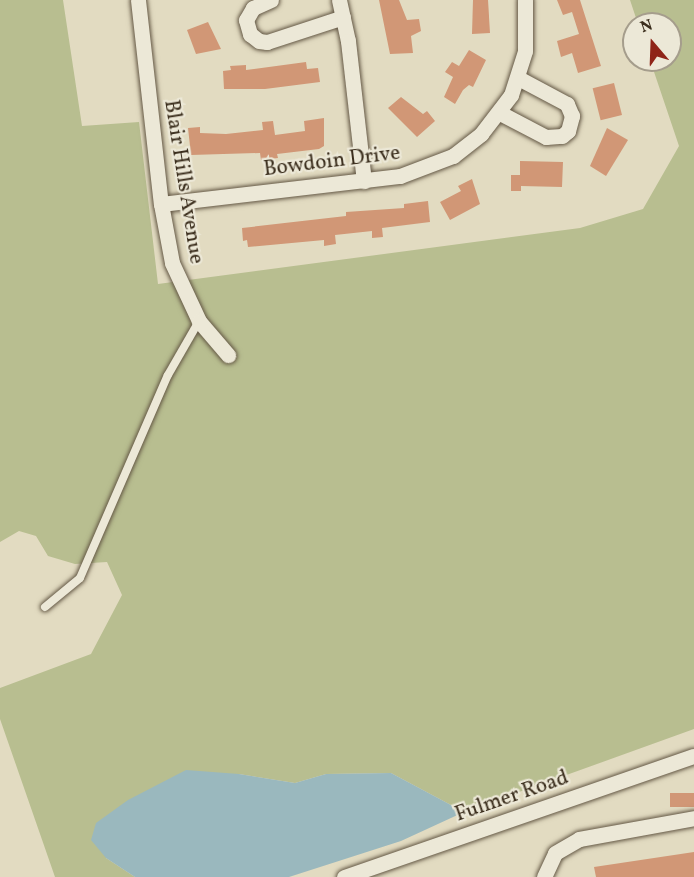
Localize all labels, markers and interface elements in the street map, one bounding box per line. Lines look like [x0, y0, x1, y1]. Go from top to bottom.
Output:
north arrow [622, 12, 682, 72]
text: N [638, 15, 656, 39]
street label: Blair Hills Avenue [158, 98, 208, 266]
street label: Bowdoin Drive [262, 141, 402, 183]
street label: Fulmer Road [452, 766, 572, 828]

